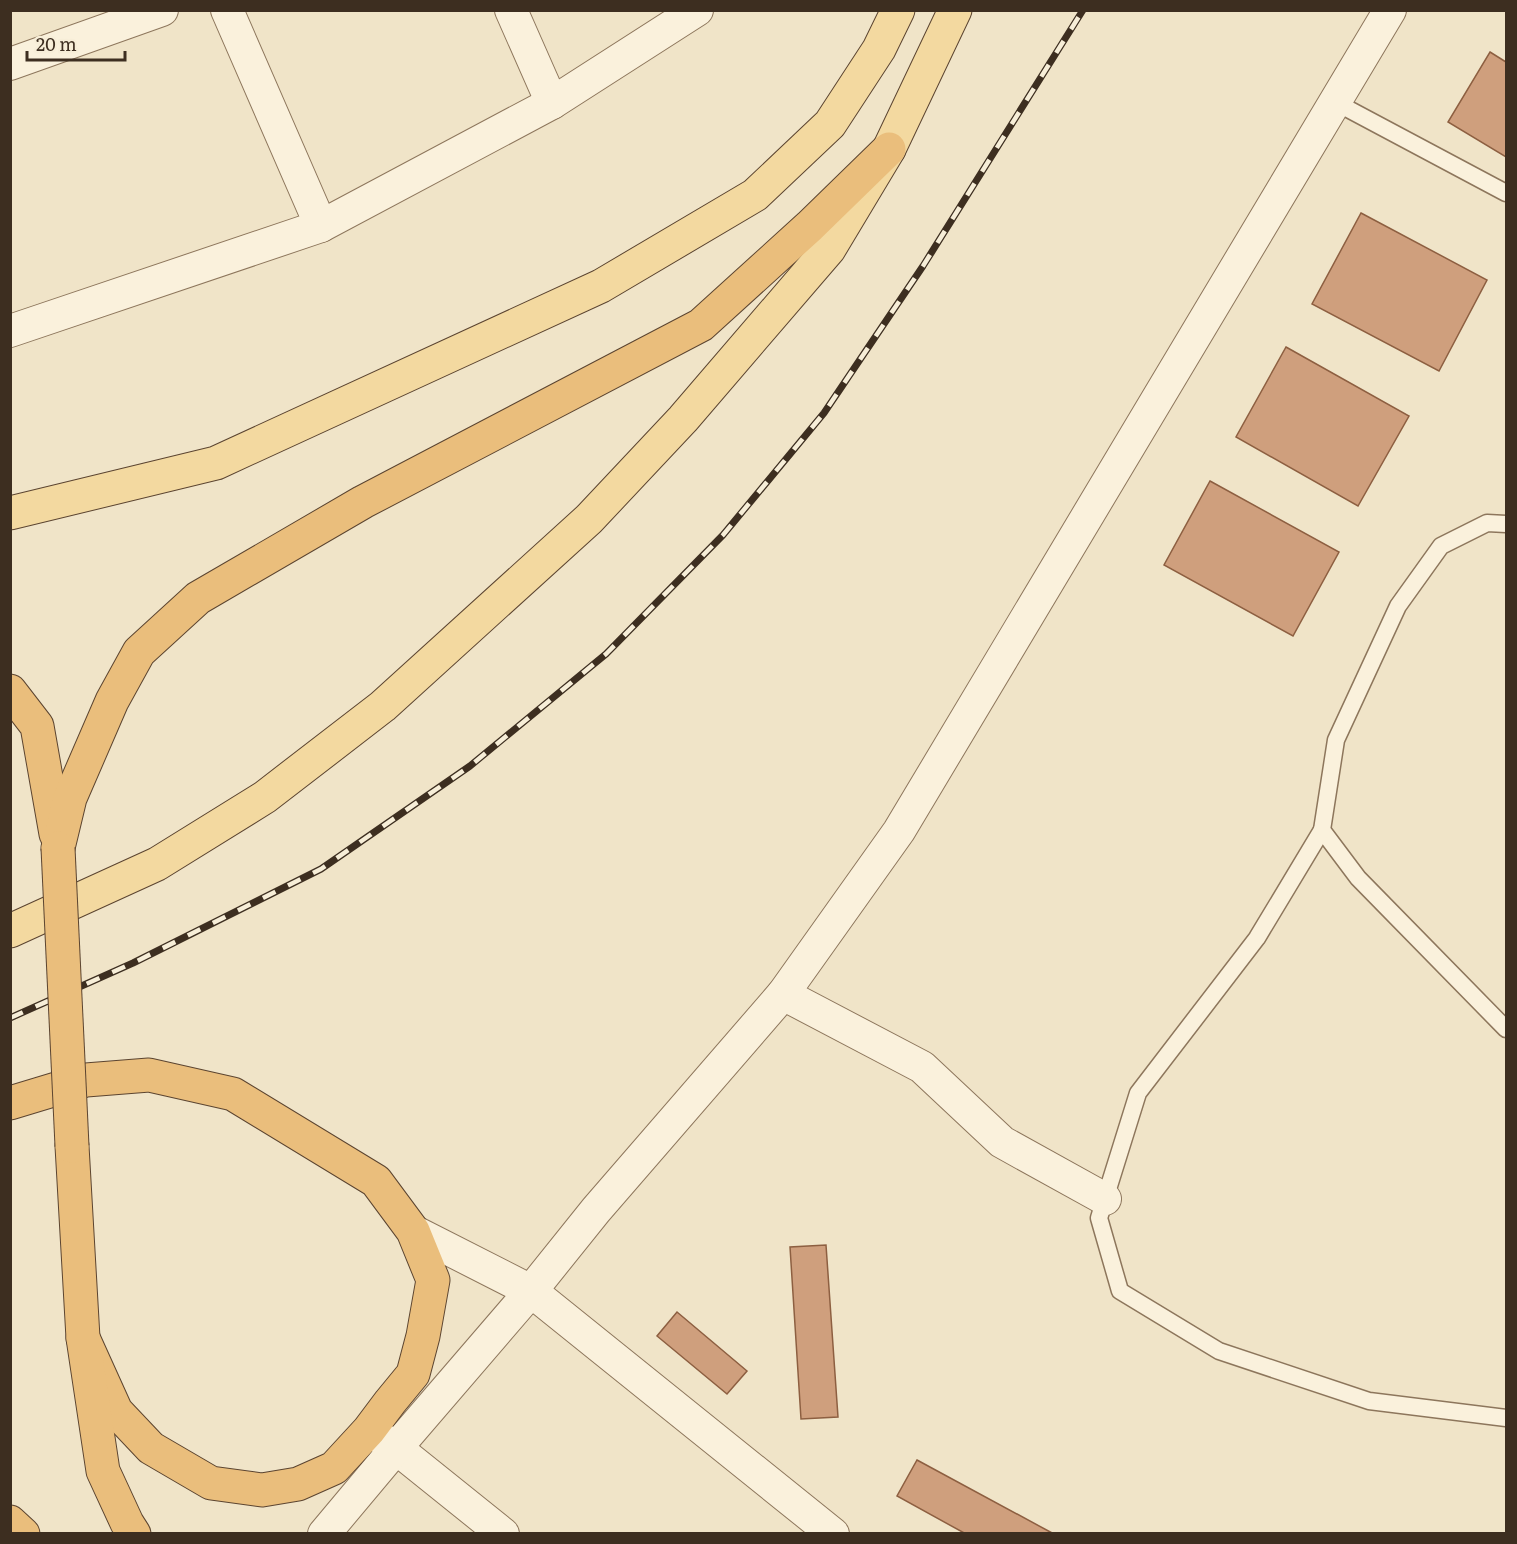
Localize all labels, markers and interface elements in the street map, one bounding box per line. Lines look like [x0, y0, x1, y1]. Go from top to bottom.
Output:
scale bar [27, 24, 124, 62]
text: 20 m [36, 30, 77, 57]

